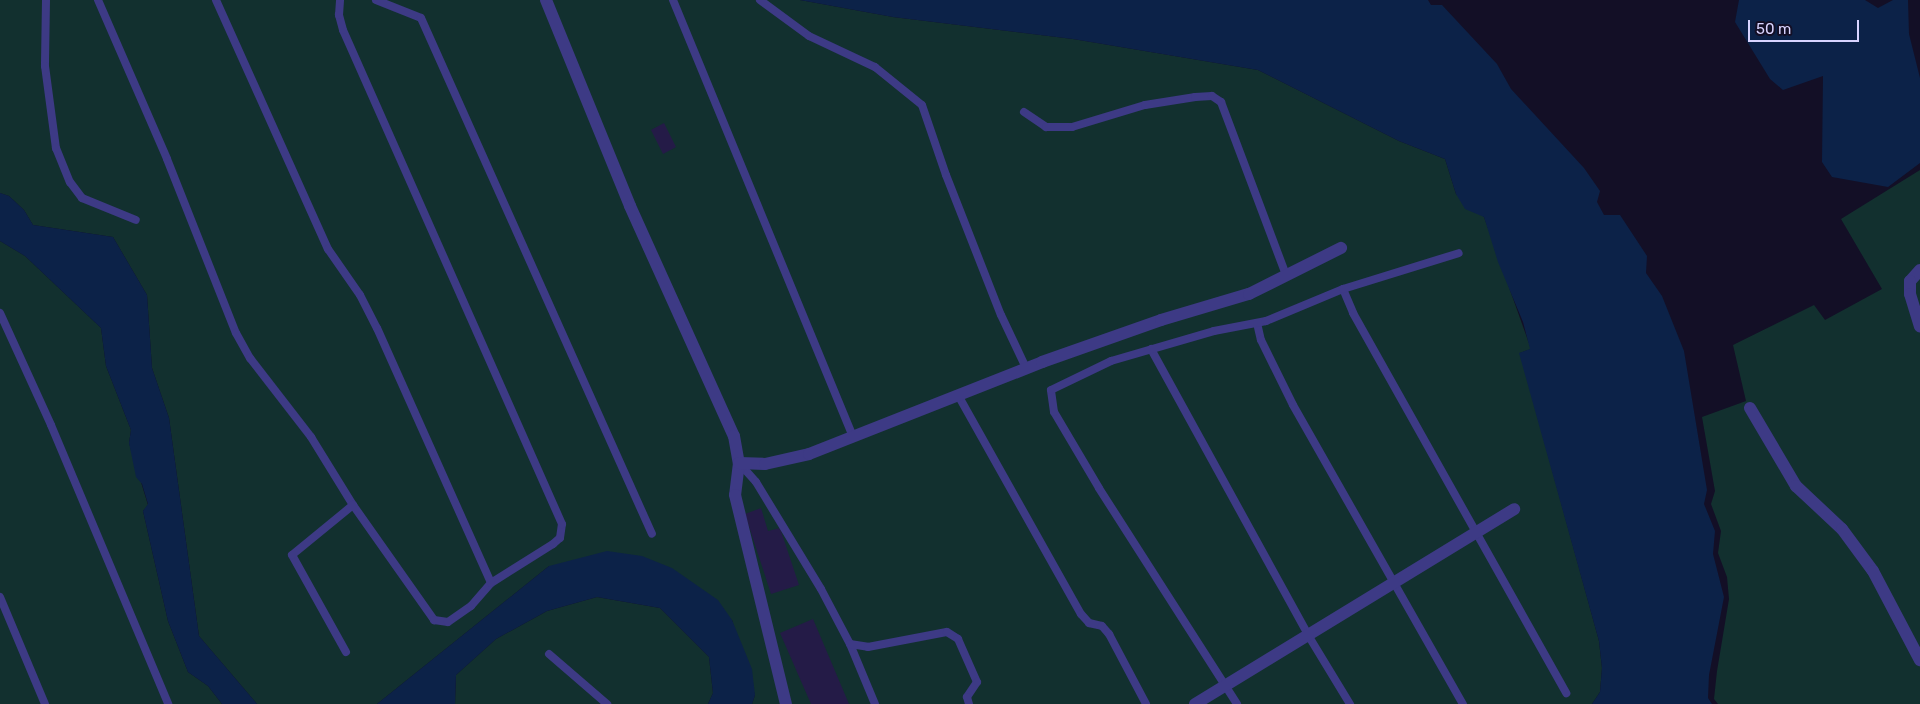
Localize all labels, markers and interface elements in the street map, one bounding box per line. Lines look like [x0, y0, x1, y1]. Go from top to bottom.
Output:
scale bar [1750, 10, 1861, 42]
text: 50 m [1756, 20, 1791, 38]

